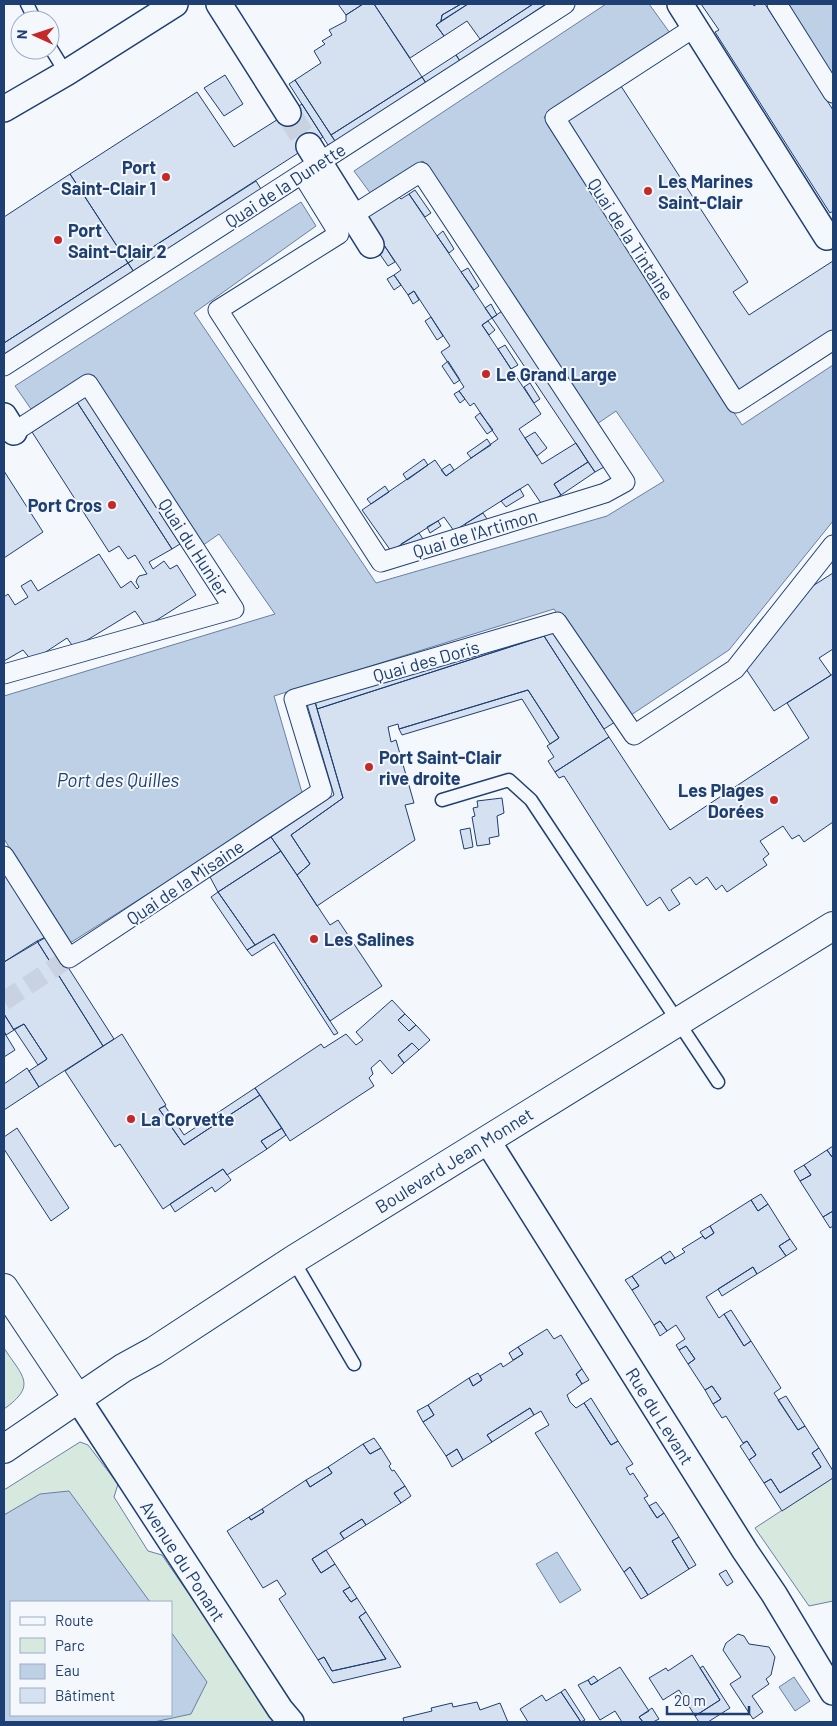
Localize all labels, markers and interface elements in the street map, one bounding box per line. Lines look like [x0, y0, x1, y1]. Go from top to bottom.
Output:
north arrow [10, 10, 60, 60]
text: N [13, 29, 30, 39]
street label: Quai de la Dunette [221, 138, 349, 232]
place label: Port Saint-Clair 1 [61, 156, 156, 199]
place label: Les Marines Saint-Clair [658, 170, 753, 213]
marker: Port Saint-Clair 1 [160, 171, 172, 183]
street label: Quai de la Tintaine [583, 174, 679, 304]
marker: Les Marines Saint-Clair [642, 185, 654, 197]
place label: Port Saint-Clair 2 [68, 219, 167, 262]
marker: Port Saint-Clair 2 [52, 234, 64, 246]
place label: Le Grand Large [496, 363, 617, 385]
marker: Le Grand Large [480, 368, 492, 380]
place label: Port Cros [28, 494, 102, 516]
street label: Quai du Hunier [154, 494, 234, 600]
marker: Port Cros [106, 499, 118, 511]
street label: Quai de l'Artimon [410, 504, 540, 562]
street label: Quai des Doris [370, 635, 482, 687]
place label: Port Saint-Clair rive droite [379, 746, 502, 789]
marker: Port Saint-Clair rive droite [363, 761, 375, 773]
water label: Port des Quilles [57, 768, 179, 791]
place label: Les Plages Dorées [678, 779, 764, 822]
marker: Les Plages Dorées [768, 794, 780, 806]
street label: Quai de la Misaine [122, 835, 248, 929]
place label: Les Salines [324, 928, 414, 950]
marker: Les Salines [308, 933, 320, 945]
street label: Boulevard Jean Monnet [371, 1102, 537, 1218]
place label: La Corvette [141, 1108, 234, 1130]
marker: La Corvette [125, 1113, 137, 1125]
street label: Rue du Levant [621, 1363, 699, 1469]
street label: Avenue du Ponant [136, 1497, 230, 1625]
legend [10, 1601, 172, 1716]
text: Route [55, 1611, 94, 1629]
text: Parc [55, 1636, 85, 1654]
text: Eau [55, 1661, 80, 1679]
scale bar [667, 1684, 750, 1716]
text: Bâtiment [55, 1686, 115, 1704]
text: 20 m [674, 1691, 706, 1709]

